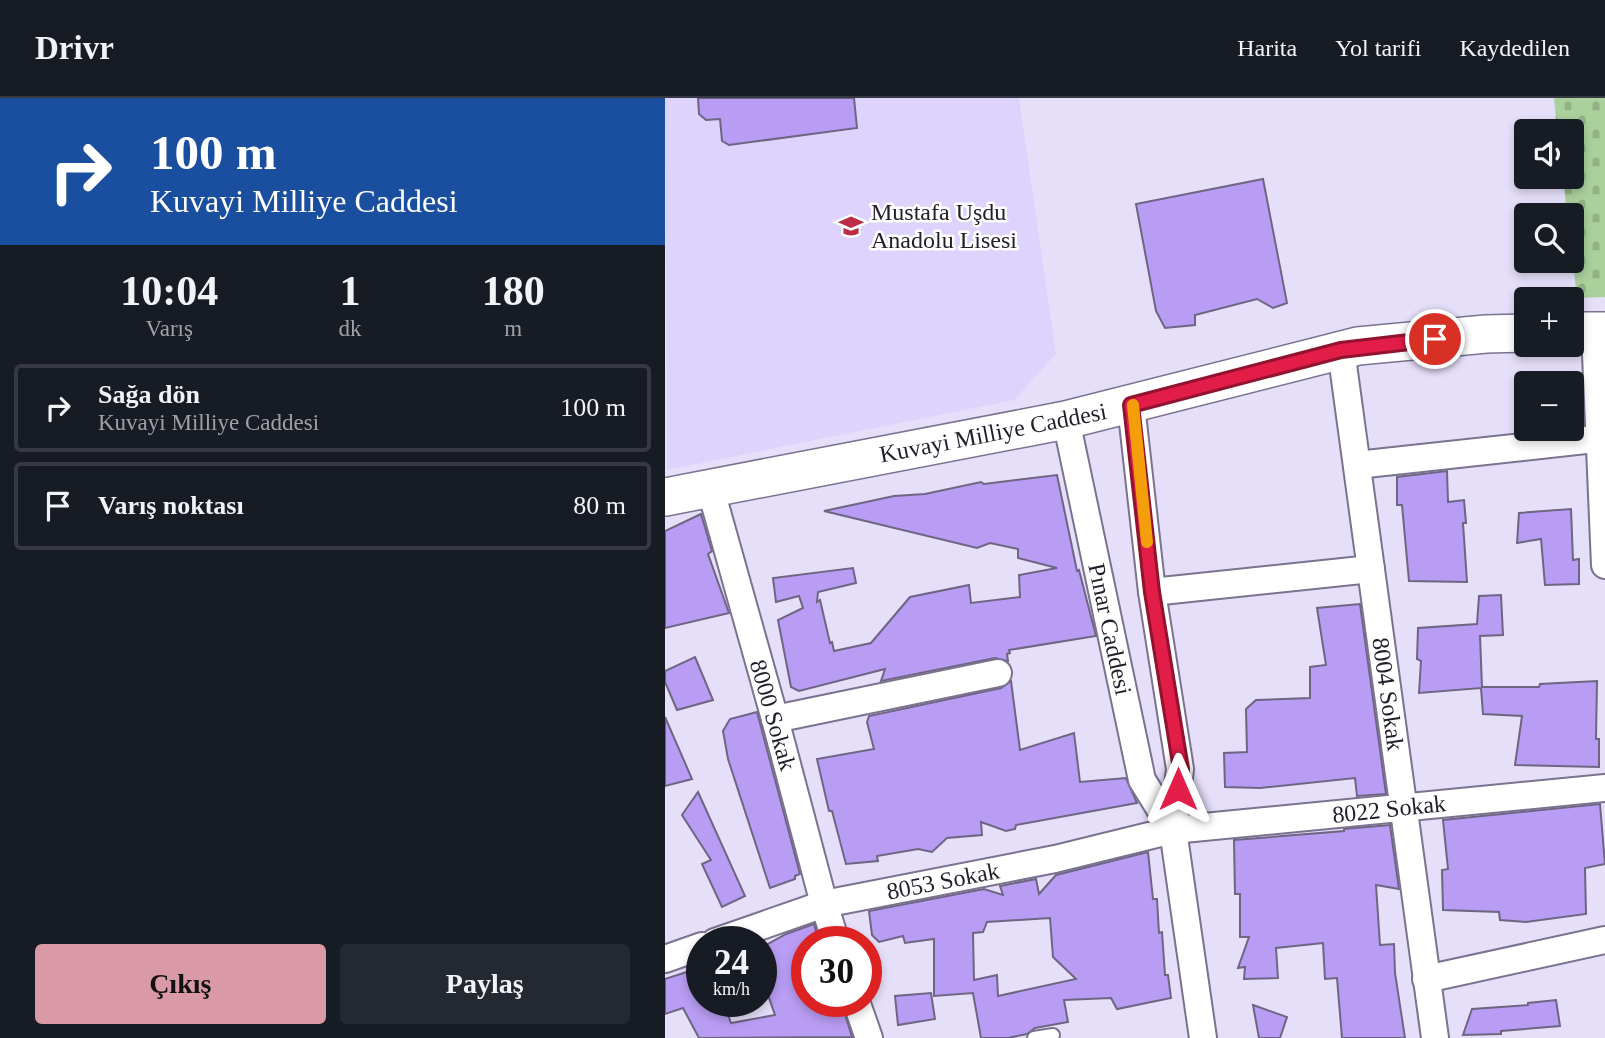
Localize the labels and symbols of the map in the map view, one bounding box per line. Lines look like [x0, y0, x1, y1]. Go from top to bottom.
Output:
place label: Mustafa Uşdu Anadolu Lisesi [871, 199, 1017, 253]
school or university icon: Mustafa Uşdu Anadolu Lisesi [837, 212, 865, 240]
pin [1405, 309, 1465, 369]
street label: Kuvayi Milliye Caddesi [877, 398, 1109, 468]
street label: Pınar Caddesi [1083, 561, 1137, 698]
street label: 8004 Sokak [1367, 636, 1409, 752]
street label: 8000 Sokak [745, 657, 801, 773]
position arrow [1141, 752, 1215, 826]
street label: 8022 Sokak [1331, 790, 1447, 828]
street label: 8053 Sokak [885, 857, 1001, 905]
speed limit sign: 30 [791, 926, 882, 1017]

